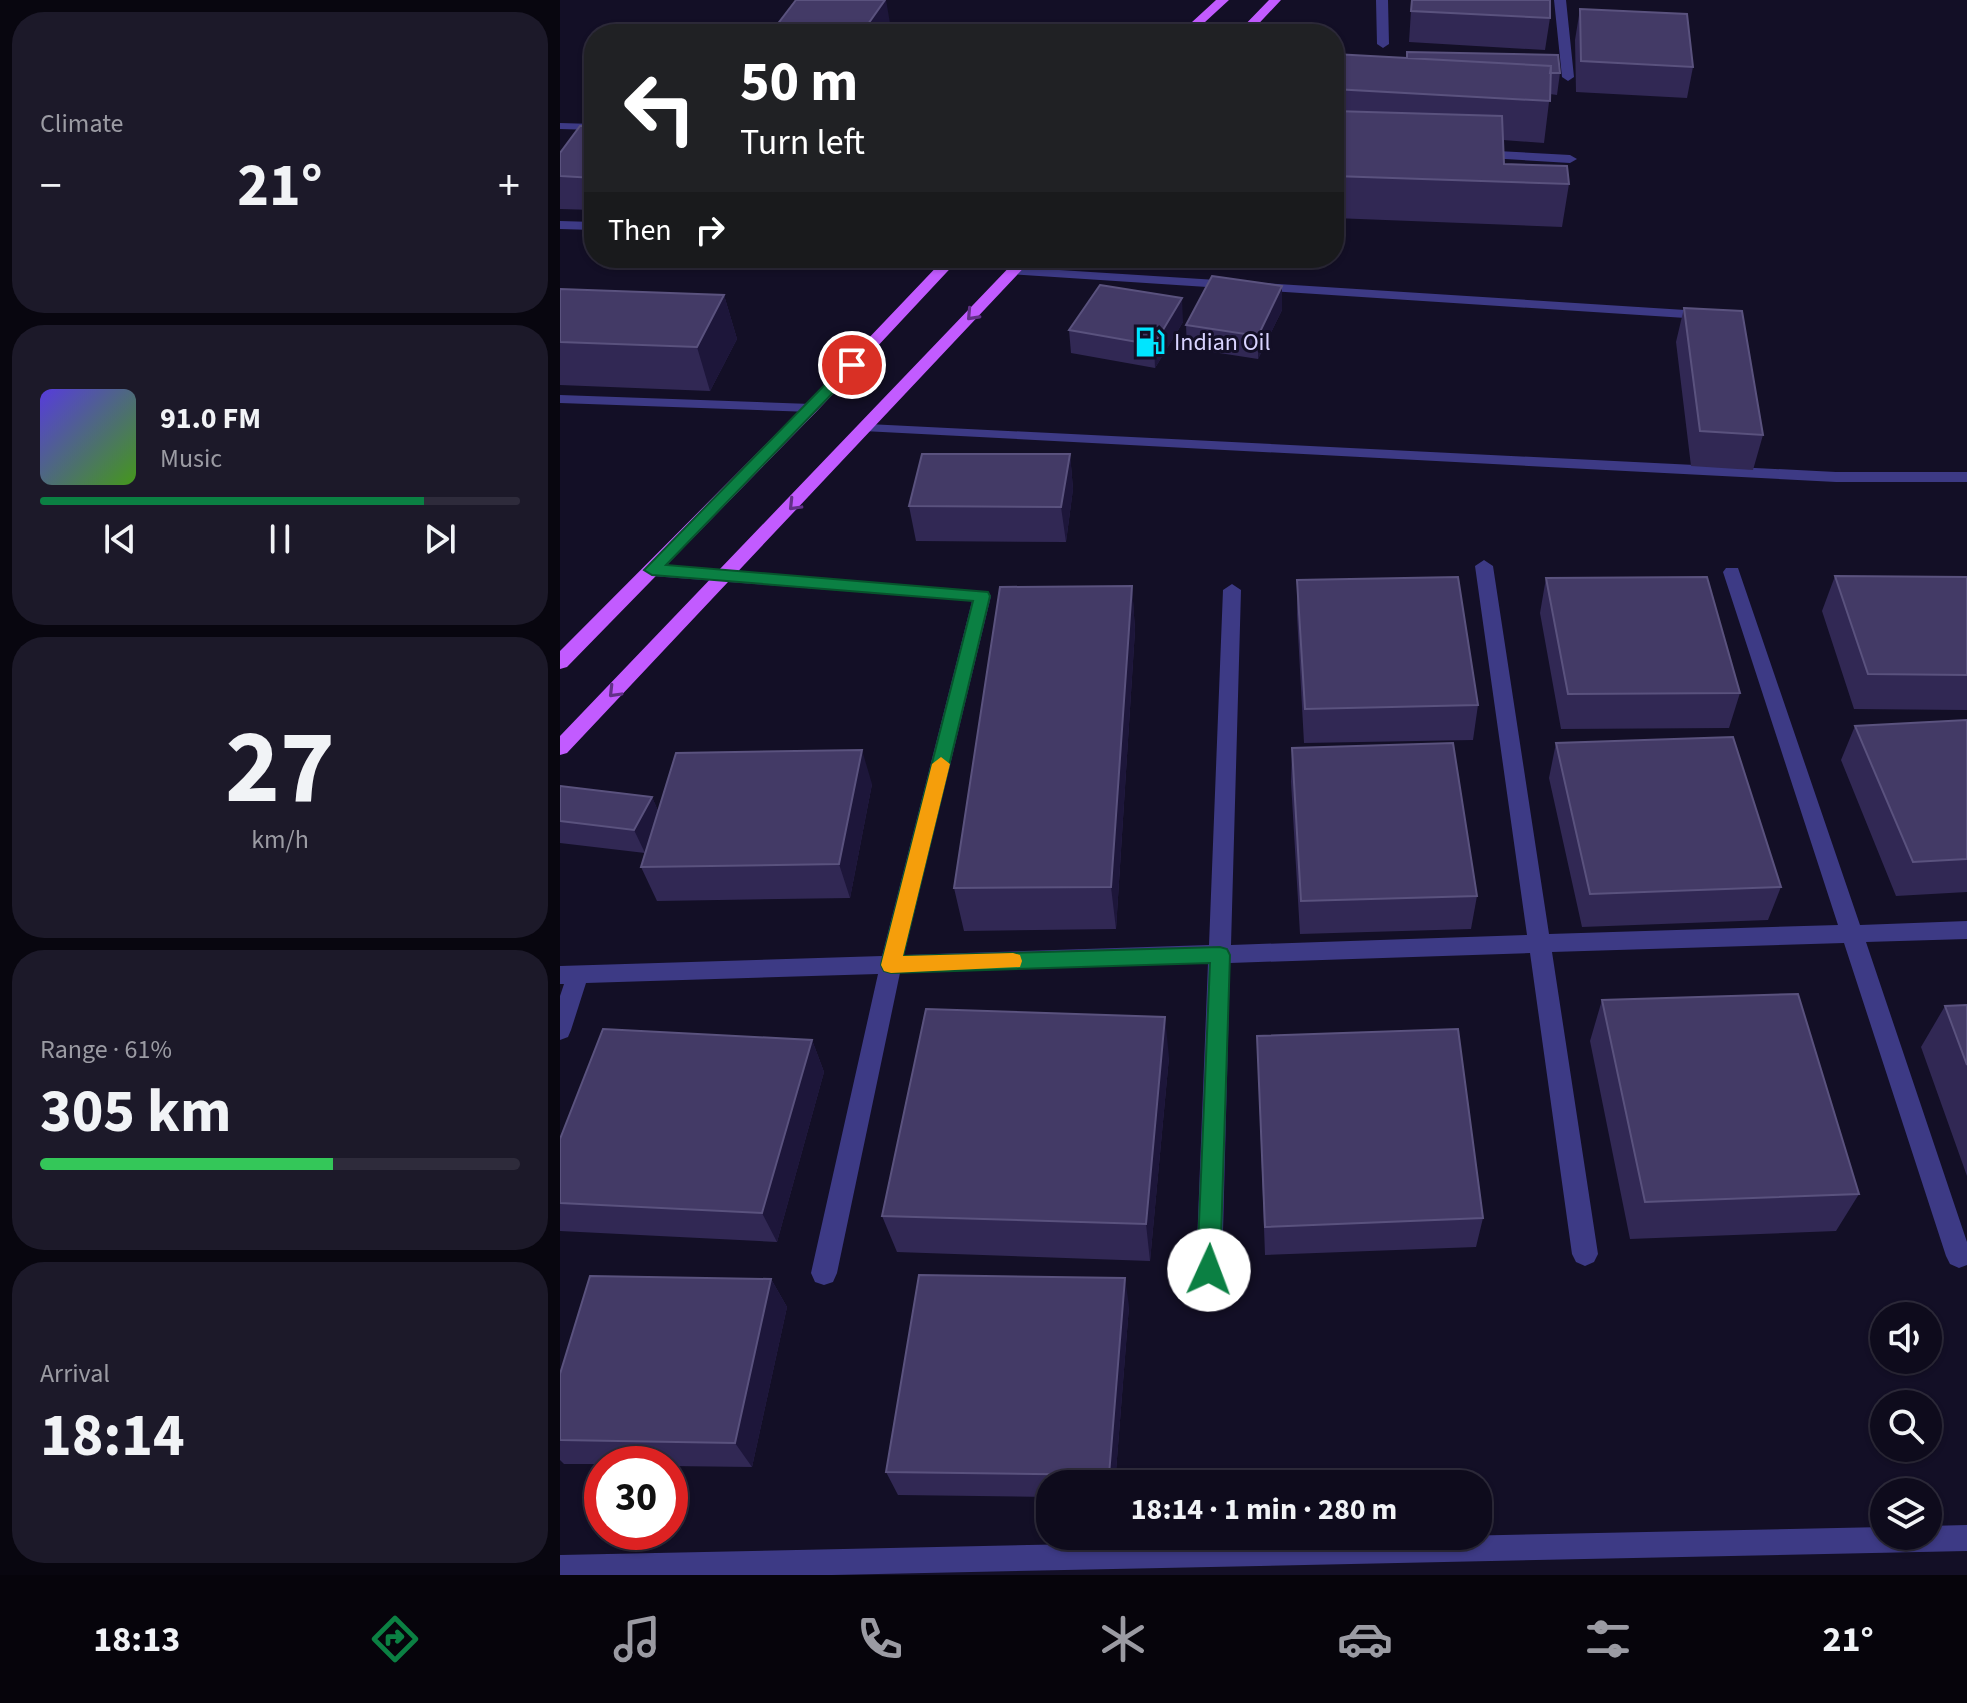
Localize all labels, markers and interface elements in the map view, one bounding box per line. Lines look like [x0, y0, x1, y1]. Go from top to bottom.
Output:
text: 50 m [740, 43, 858, 122]
icon: left [608, 56, 712, 160]
text: Climate [40, 105, 124, 142]
text: Turn left [740, 117, 865, 168]
text: 21° [237, 144, 323, 229]
text: − [40, 155, 62, 218]
text: + [498, 155, 520, 218]
icon: right [688, 208, 732, 252]
text: Then [608, 209, 672, 252]
one-way arrow [967, 306, 982, 320]
fuel station icon: Indian Oil [1133, 325, 1167, 359]
place label: Indian Oil [1174, 325, 1271, 360]
pin [818, 331, 886, 399]
icon: arrive [830, 343, 874, 387]
text: 91.0 FM [160, 397, 261, 440]
text: Music [160, 440, 222, 477]
one-way arrow [789, 496, 804, 510]
icon: previous [98, 517, 142, 561]
icon: pause [258, 517, 302, 561]
icon: next [418, 517, 462, 561]
one-way arrow [609, 683, 623, 697]
text: 27 [225, 695, 335, 843]
text: km/h [251, 821, 309, 858]
text: Range · 61% [40, 1031, 172, 1068]
text: 305 km [40, 1070, 231, 1155]
position arrow [1167, 1228, 1251, 1312]
map controls [1870, 1302, 1942, 1550]
button: sound [1870, 1302, 1942, 1374]
text: Arrival [40, 1355, 110, 1392]
button: search [1870, 1390, 1942, 1462]
text: 18:14 [40, 1394, 185, 1479]
speed limit sign: 30 [584, 1446, 688, 1550]
button: layers [1870, 1478, 1942, 1550]
text: 18:14 · 1 min · 280 m [1131, 1488, 1397, 1531]
icon: directions [367, 1611, 423, 1667]
icon: music [609, 1611, 665, 1667]
icon: phone [852, 1611, 908, 1667]
icon: climate [1095, 1611, 1151, 1667]
icon: car [1337, 1611, 1393, 1667]
icon: filters [1580, 1611, 1636, 1667]
text: 18:13 [93, 1614, 180, 1665]
text: 21° [1823, 1614, 1874, 1665]

